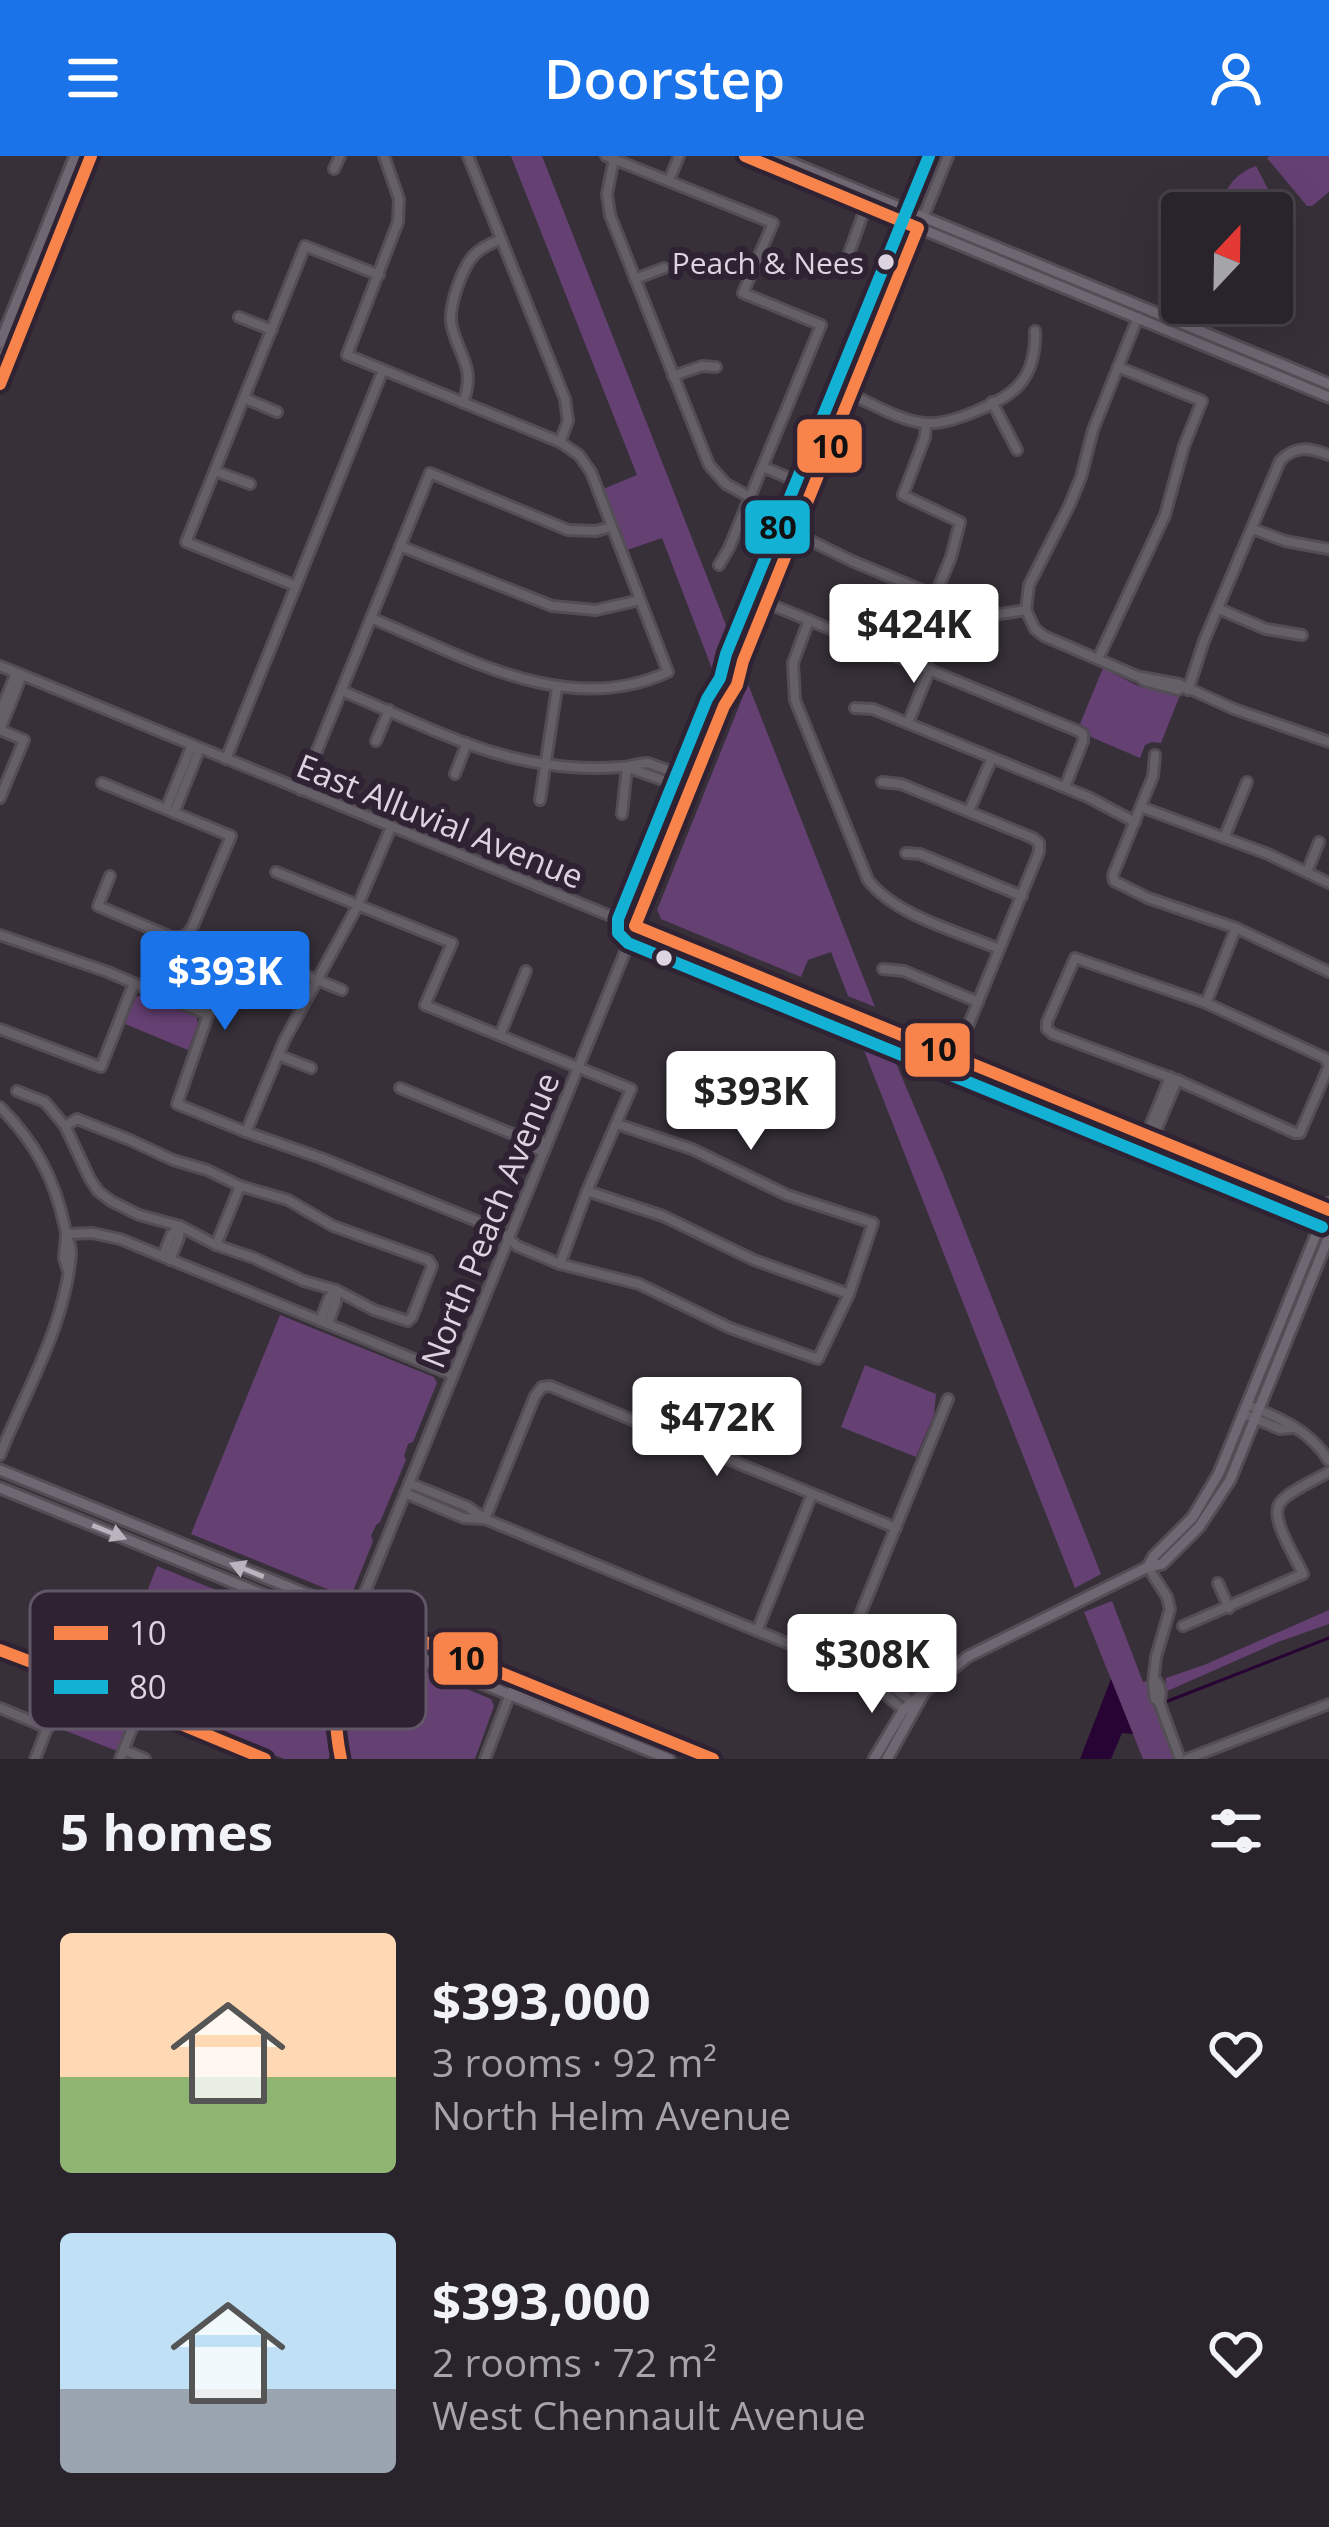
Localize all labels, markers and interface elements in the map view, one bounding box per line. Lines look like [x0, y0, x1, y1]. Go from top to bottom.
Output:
text: Doorstep [544, 41, 785, 115]
icon: menu [60, 45, 126, 111]
icon: person [1203, 45, 1269, 111]
north arrow [1161, 192, 1293, 324]
map controls [1161, 192, 1293, 324]
place label: Peach & Nees [672, 242, 864, 283]
marker: Peach & Nees [875, 251, 897, 273]
line badge: 10 [795, 417, 864, 475]
text: 10 [811, 423, 849, 468]
line badge: 80 [743, 498, 812, 556]
text: 80 [759, 504, 797, 549]
pin: $424K [830, 584, 998, 686]
text: $424K [856, 596, 972, 649]
street label: East Alluvial Avenue [290, 742, 590, 899]
pin: $393K [141, 931, 309, 1033]
text: $393K [167, 943, 283, 996]
unlabelled marker [653, 947, 675, 969]
line badge: 10 [903, 1021, 972, 1079]
text: 10 [919, 1026, 957, 1071]
pin: $393K [667, 1051, 835, 1153]
text: $393K [693, 1063, 809, 1116]
street label: North Peach Avenue [410, 1065, 569, 1374]
pin: $472K [633, 1377, 801, 1479]
text: $472K [659, 1389, 775, 1442]
one-way arrow [91, 1523, 127, 1542]
one-way arrow [229, 1560, 265, 1579]
legend [30, 1591, 426, 1729]
text: 10 [129, 1610, 167, 1655]
pin: $308K [788, 1614, 956, 1716]
text: $308K [814, 1626, 930, 1679]
line badge: 10 [431, 1630, 500, 1687]
text: 10 [447, 1635, 485, 1680]
text: 80 [129, 1664, 167, 1709]
text: 5 homes [60, 1796, 273, 1866]
icon: filters [1203, 1798, 1269, 1864]
text: $393,000 [432, 1965, 651, 2035]
icon: home [156, 1981, 300, 2125]
icon: heart [1203, 2020, 1269, 2086]
text: 3 rooms · 92 m² [432, 2035, 717, 2088]
text: North Helm Avenue [432, 2088, 791, 2141]
text: $393,000 [432, 2265, 651, 2335]
icon: home [156, 2281, 300, 2425]
icon: heart [1203, 2320, 1269, 2386]
text: 2 rooms · 72 m² [432, 2335, 717, 2388]
text: West Chennault Avenue [432, 2388, 866, 2441]

